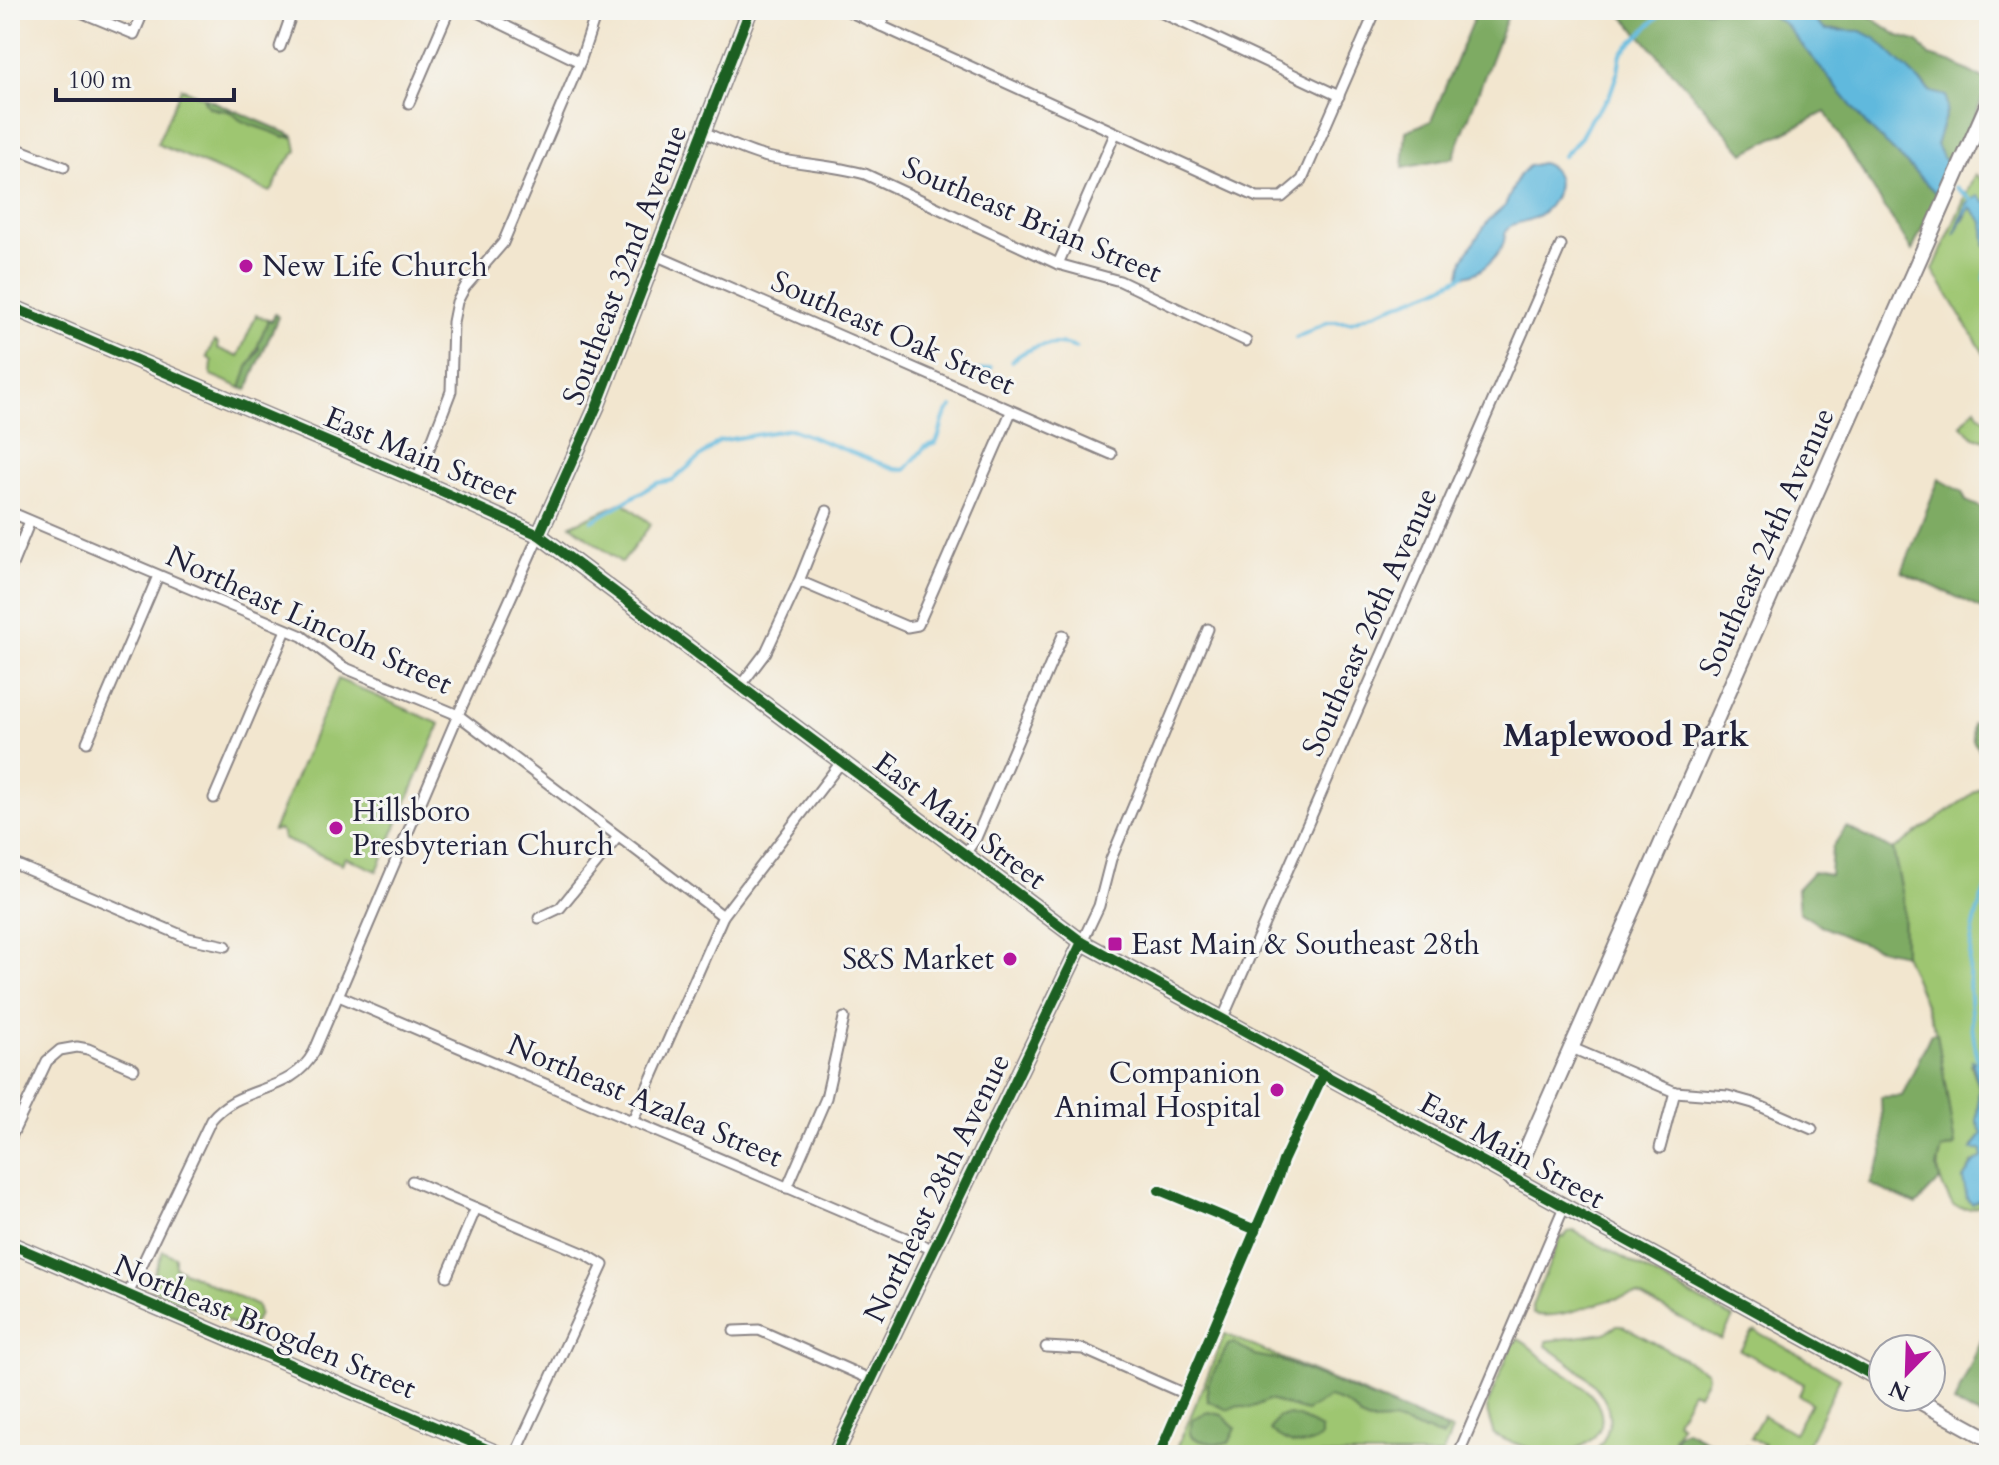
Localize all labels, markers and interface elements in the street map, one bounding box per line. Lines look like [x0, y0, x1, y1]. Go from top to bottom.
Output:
scale bar [56, 52, 234, 102]
text: 100 m [68, 64, 132, 97]
street label: Southeast 32nd Avenue [553, 119, 697, 411]
street label: Southeast Brian Street [896, 147, 1168, 293]
place label: New Life Church [262, 246, 488, 287]
marker: New Life Church [237, 257, 255, 275]
street label: Southeast Oak Street [765, 261, 1022, 405]
street label: East Main Street [318, 397, 524, 515]
street label: Southeast 24th Avenue [1689, 401, 1845, 683]
street label: Southeast 26th Avenue [1292, 481, 1448, 763]
street label: Northeast Lincoln Street [159, 536, 459, 705]
district label: Maplewood Park [1503, 714, 1749, 758]
street label: East Main Street [865, 743, 1055, 900]
place label: Hillsboro Presbyterian Church [352, 791, 614, 866]
marker: Hillsboro Presbyterian Church [327, 819, 345, 837]
place label: East Main & Southeast 28th [1131, 924, 1480, 965]
marker: East Main & Southeast 28th [1106, 935, 1124, 953]
place label: S&S Market [842, 939, 995, 980]
marker: S&S Market [1001, 950, 1019, 968]
street label: Northeast Azalea Street [501, 1024, 789, 1178]
street label: Northeast 28th Avenue [854, 1047, 1020, 1329]
place label: Companion Animal Hospital [1054, 1053, 1261, 1128]
marker: Companion Animal Hospital [1268, 1081, 1286, 1099]
street label: East Main Street [1412, 1083, 1612, 1219]
street label: Northeast Brogden Street [108, 1245, 423, 1409]
north arrow [1867, 1333, 1947, 1413]
text: N [1885, 1373, 1914, 1408]

